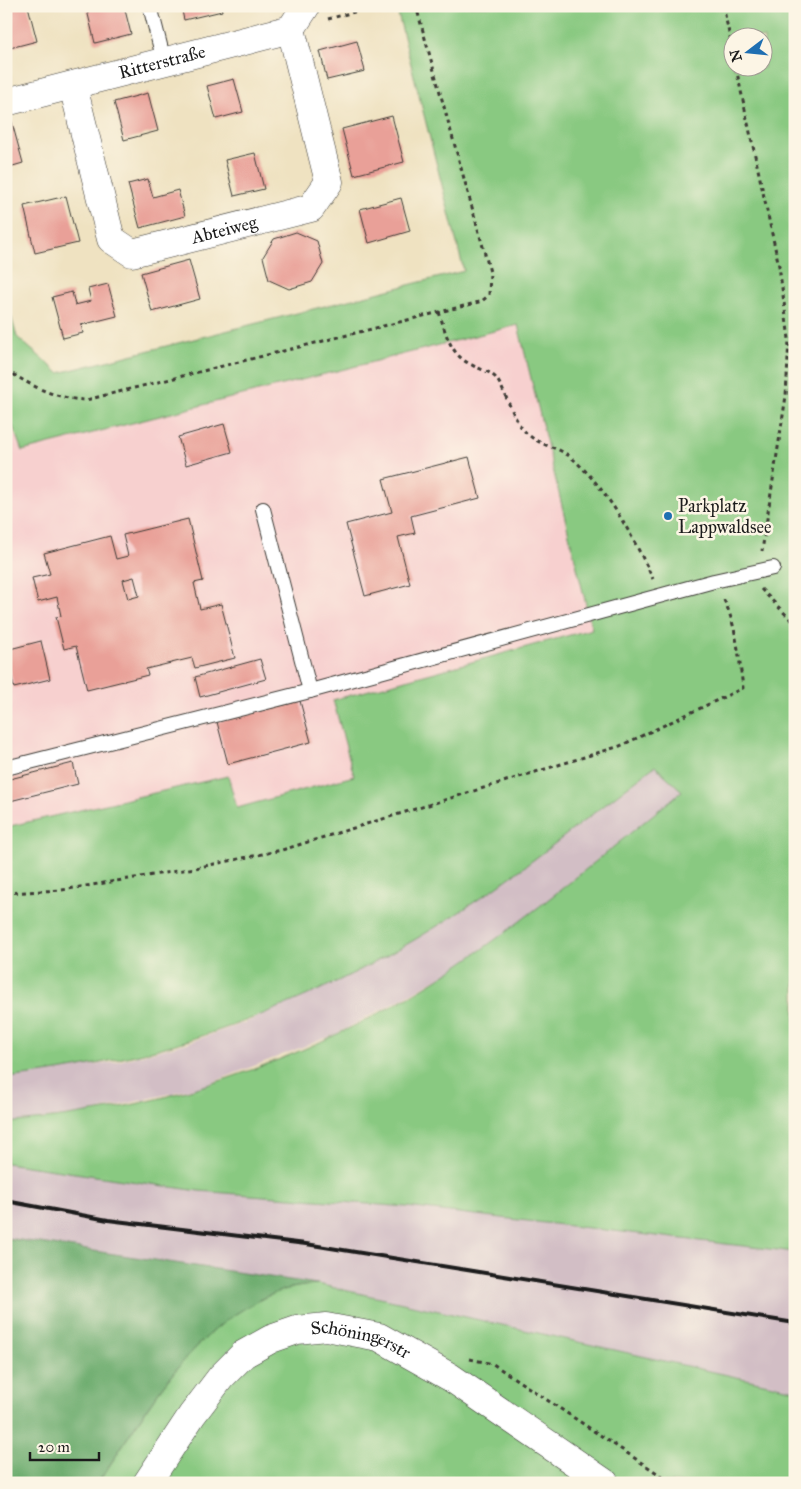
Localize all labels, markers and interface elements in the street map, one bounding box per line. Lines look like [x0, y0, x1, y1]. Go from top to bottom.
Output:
north arrow [724, 28, 774, 78]
street label: Ritterstraße [116, 40, 208, 84]
text: N [726, 47, 746, 63]
street label: Abteiweg [188, 211, 260, 249]
place label: Parkplatz Lappwaldsee [678, 495, 772, 538]
marker: Parkplatz Lappwaldsee [662, 510, 674, 522]
street label: Schöningerstr [310, 1316, 415, 1364]
scale bar [30, 1429, 99, 1461]
text: 20 m [38, 1438, 70, 1456]

